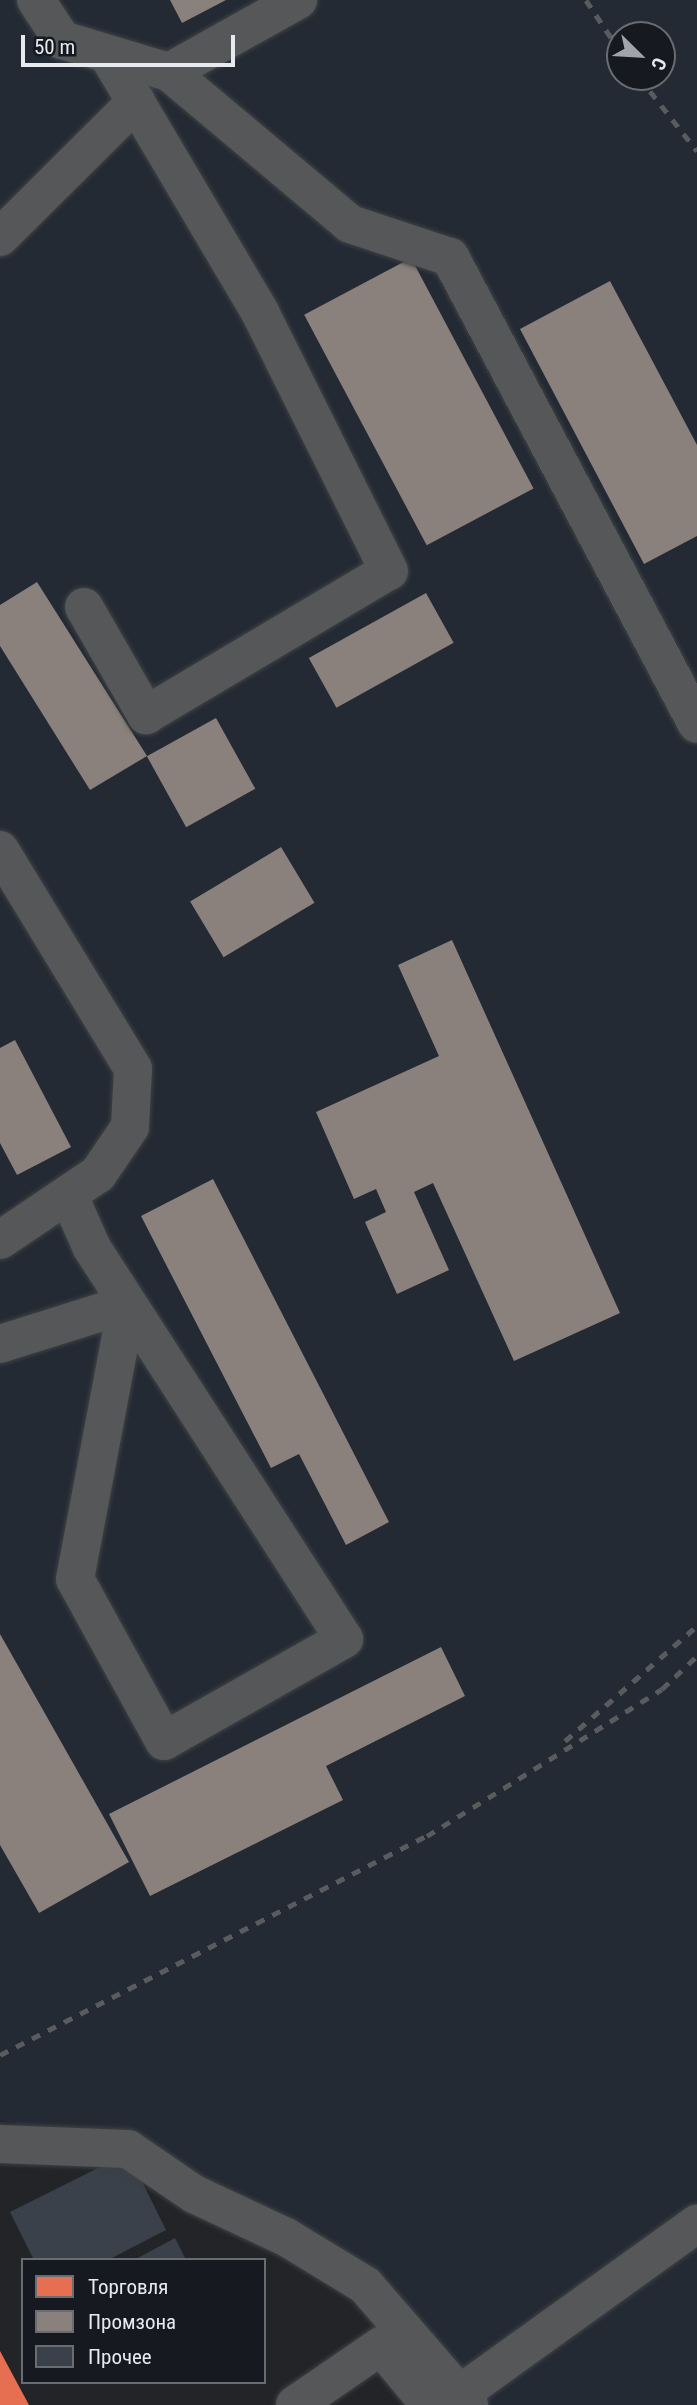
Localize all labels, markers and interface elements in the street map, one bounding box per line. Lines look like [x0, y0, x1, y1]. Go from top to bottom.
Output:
scale bar [24, 21, 238, 65]
north arrow [606, 21, 676, 91]
text: 50 m [34, 35, 75, 59]
text: С [646, 54, 672, 74]
legend [21, 2258, 266, 2384]
text: Торговля [88, 2275, 168, 2299]
text: Промзона [88, 2310, 176, 2334]
text: Прочее [88, 2345, 152, 2369]

